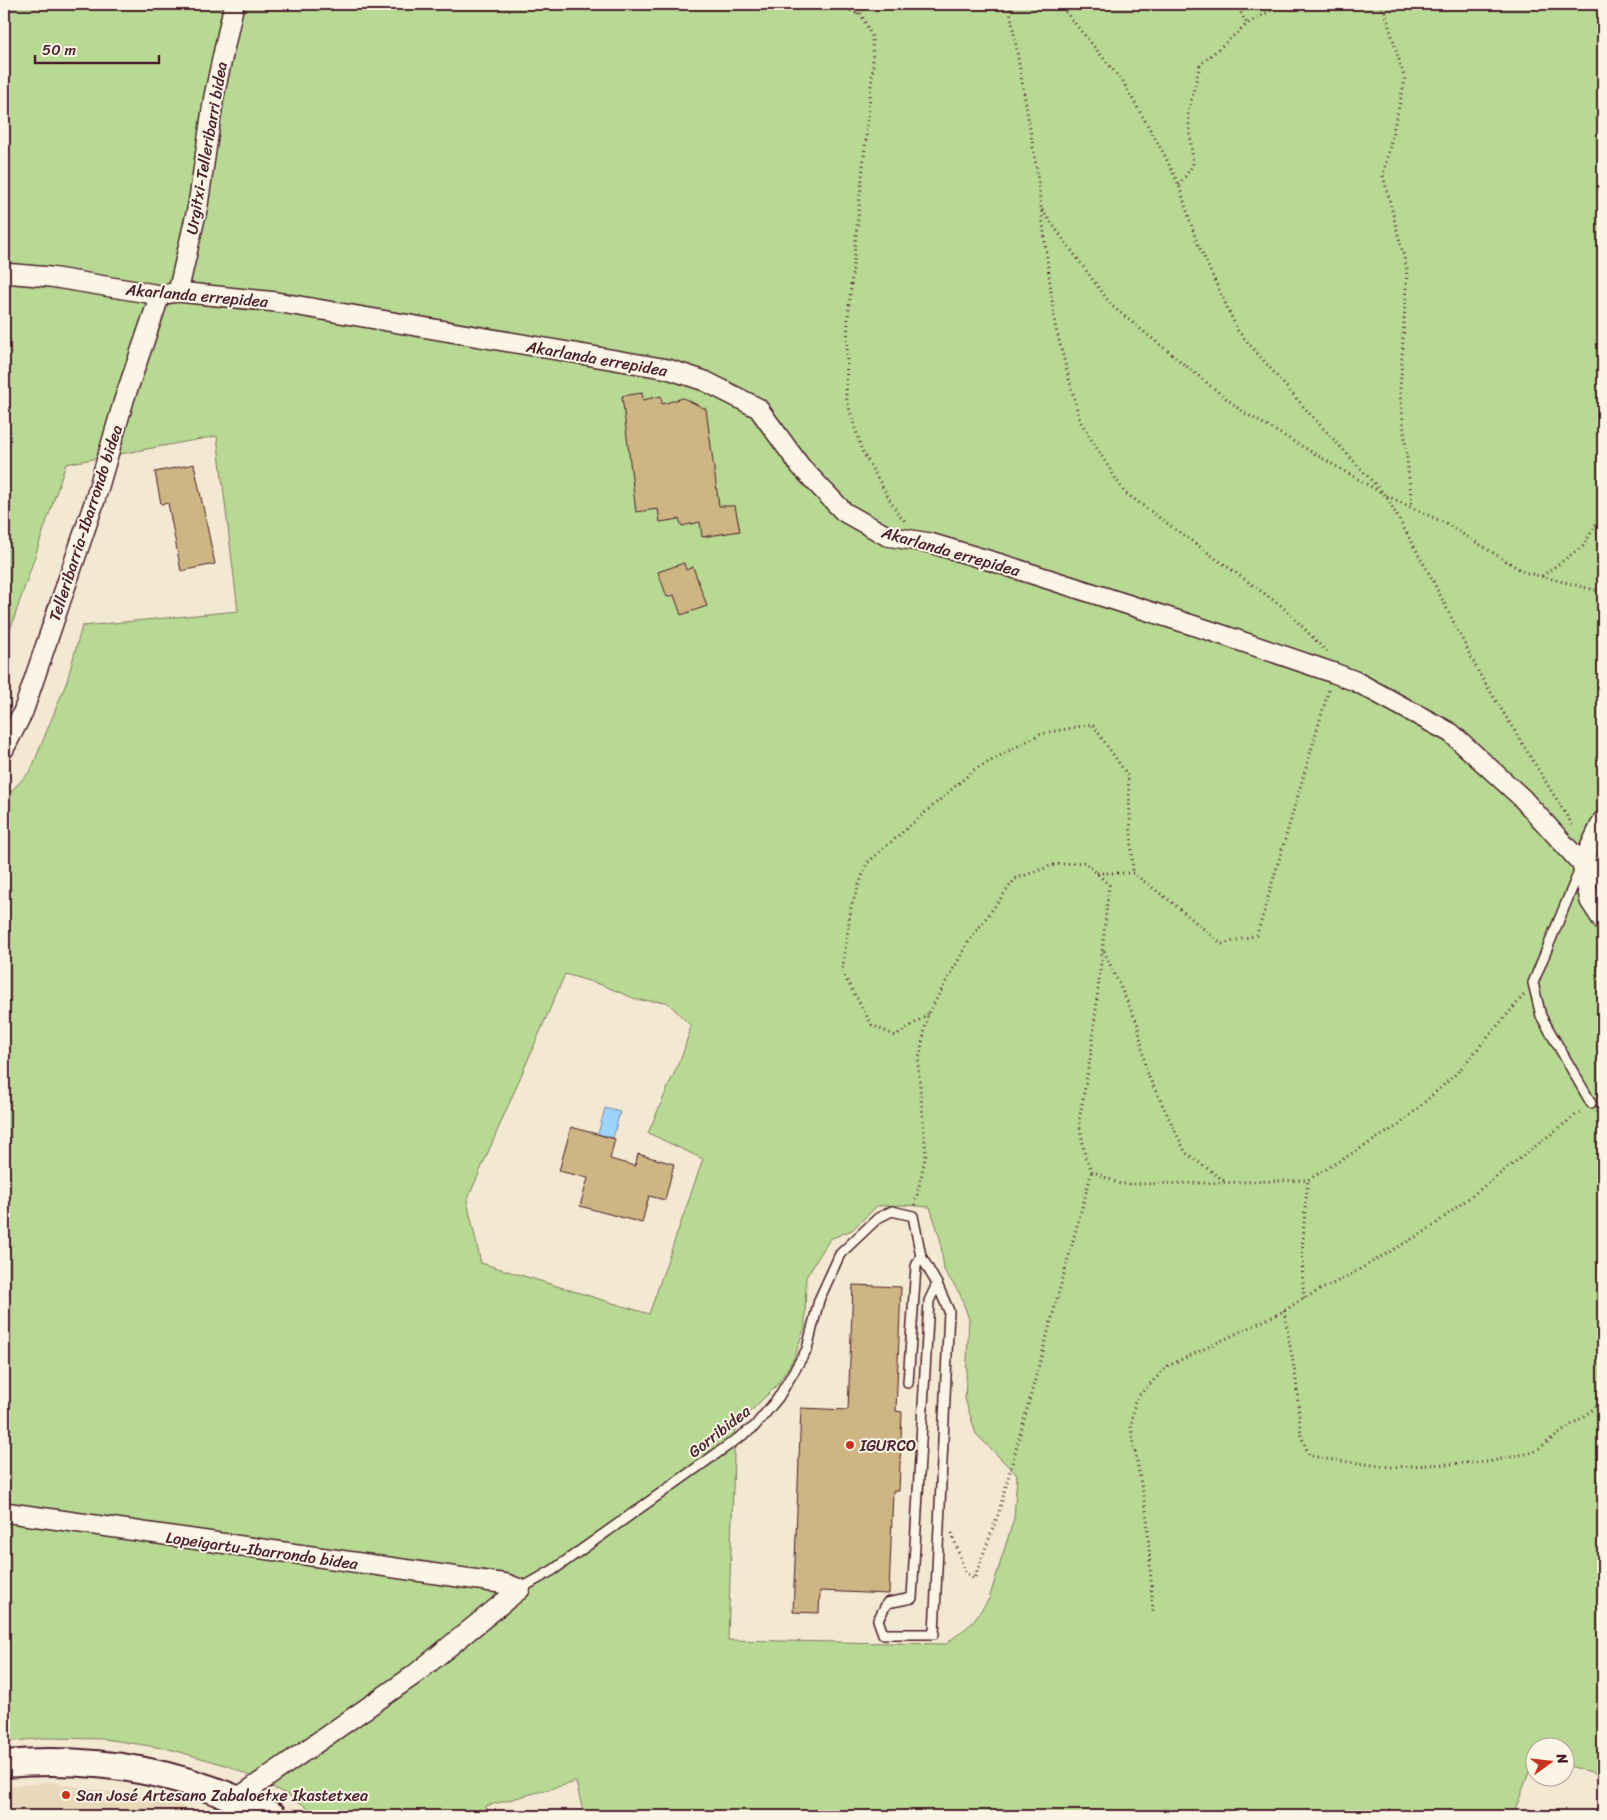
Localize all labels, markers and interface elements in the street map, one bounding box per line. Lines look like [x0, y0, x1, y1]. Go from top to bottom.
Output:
scale bar [35, 32, 159, 64]
text: 50 m [42, 37, 77, 63]
street label: Urgitxi-Telleribarri bidea [177, 59, 236, 237]
street label: Akarlanda errepidea [124, 275, 270, 316]
street label: Akarlanda errepidea [523, 332, 671, 385]
street label: Telleribarria-Ibarrondo bidea [40, 421, 131, 625]
street label: Akarlanda errepidea [877, 518, 1024, 585]
street label: Gorribidea [682, 1397, 758, 1465]
place label: IGURCO [859, 1431, 916, 1460]
marker: IGURCO [844, 1439, 856, 1451]
street label: Lopeigartu-Ibarrondo bidea [164, 1523, 361, 1578]
north arrow [1524, 1738, 1574, 1788]
text: N [1548, 1750, 1575, 1767]
place label: San José Artesano Zabaloetxe Ikastetxea [76, 1781, 368, 1810]
marker: San José Artesano Zabaloetxe Ikastetxea [60, 1789, 72, 1801]

